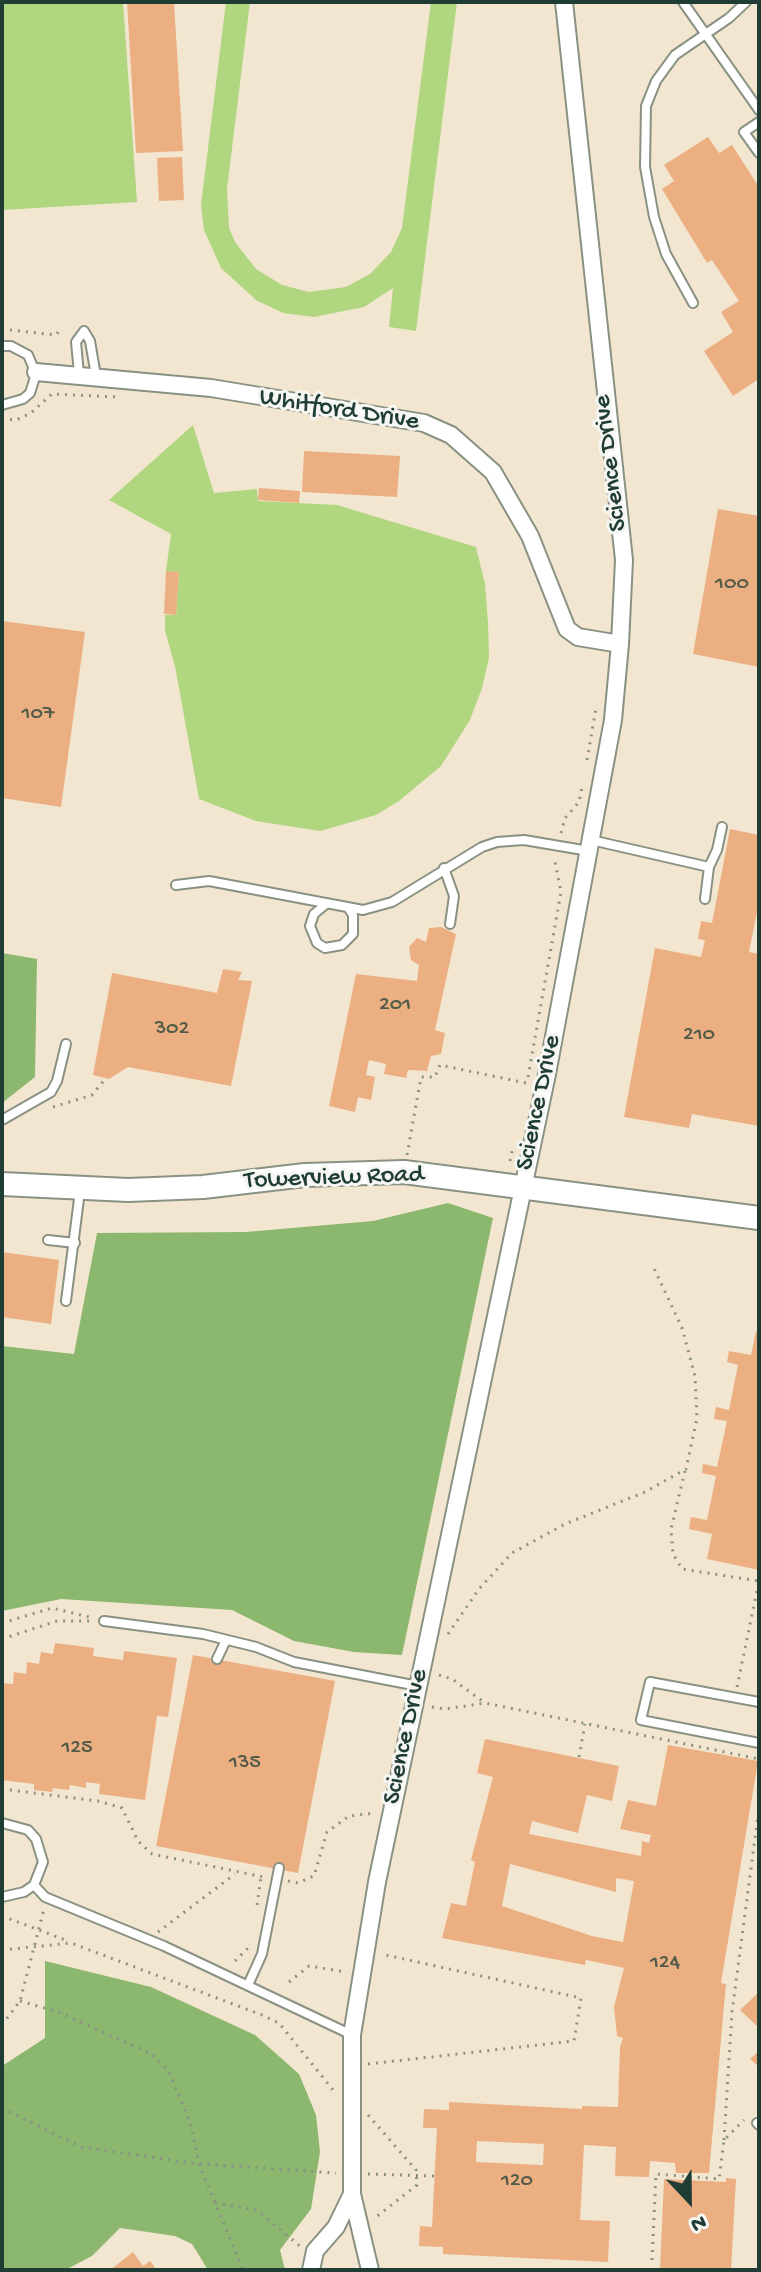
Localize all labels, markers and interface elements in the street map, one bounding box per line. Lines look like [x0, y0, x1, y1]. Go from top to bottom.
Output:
street label: Whitford Drive [257, 383, 421, 439]
street label: Science Drive [588, 393, 636, 533]
house number: 100 [715, 572, 749, 598]
house number: 107 [22, 702, 54, 728]
house number: 201 [379, 993, 411, 1019]
house number: 302 [155, 1017, 189, 1043]
house number: 210 [683, 1023, 715, 1049]
street label: Science Drive [510, 1033, 570, 1173]
street label: Towerview Road [244, 1160, 424, 1198]
street label: Science Drive [377, 1667, 437, 1807]
house number: 125 [61, 1736, 93, 1762]
house number: 135 [229, 1751, 261, 1777]
house number: 124 [650, 1951, 680, 1977]
north arrow [649, 2160, 729, 2240]
house number: 120 [501, 2169, 533, 2195]
text: N [686, 2208, 710, 2237]

